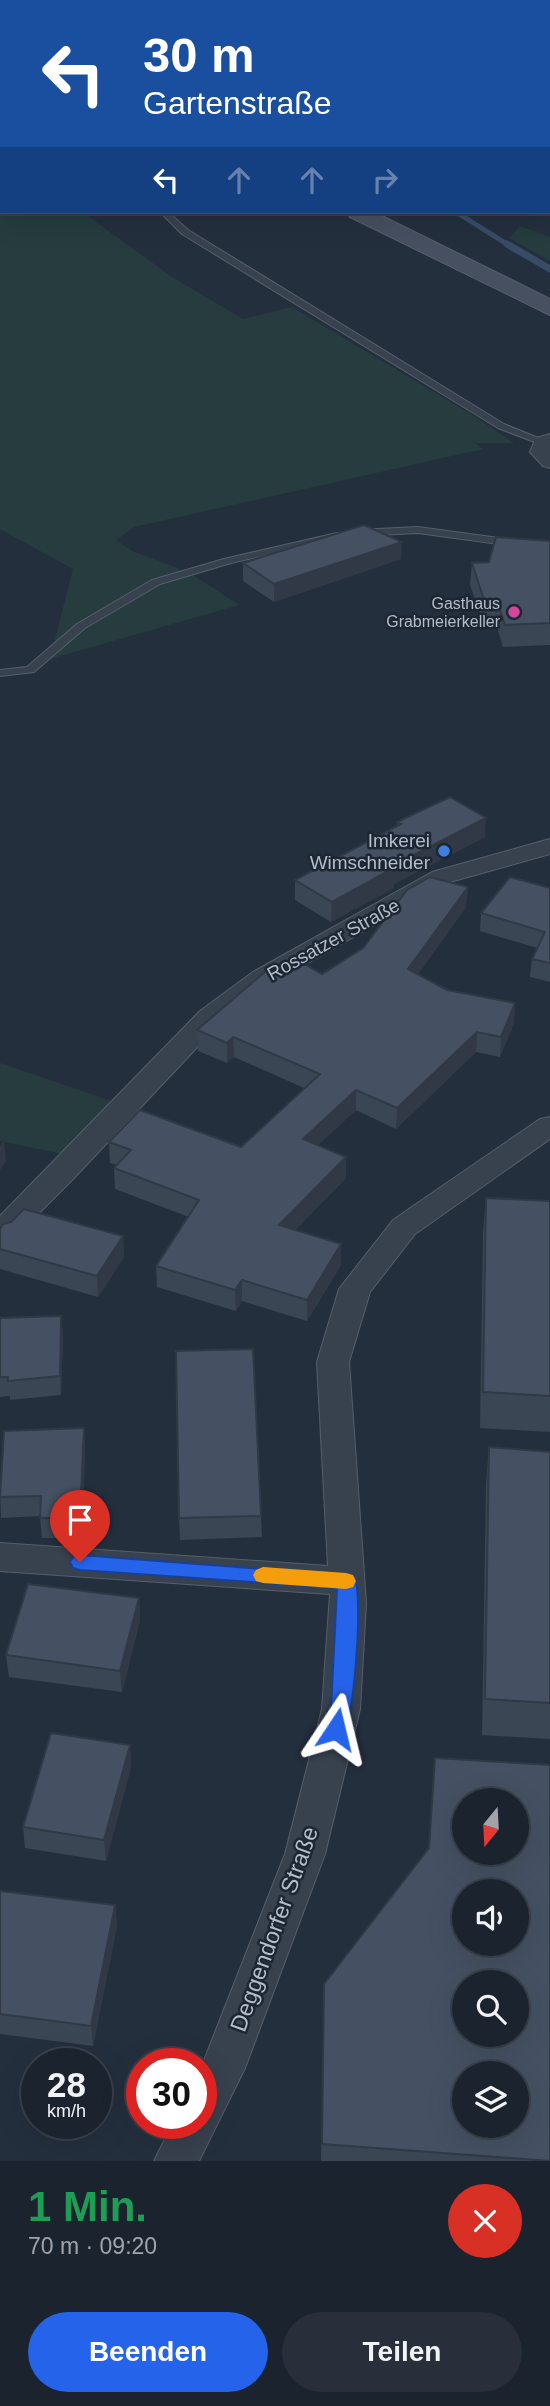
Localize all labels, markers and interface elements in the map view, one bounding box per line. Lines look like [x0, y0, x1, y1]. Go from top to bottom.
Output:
icon: left [28, 28, 119, 119]
text: 30 m [143, 28, 255, 82]
text: Gartenstraße [143, 85, 332, 121]
icon: left [147, 161, 185, 199]
icon: ahead [220, 161, 258, 199]
icon: ahead [293, 161, 331, 199]
icon: right [366, 161, 404, 199]
place label: Gasthaus Grabmeierkeller [386, 595, 501, 630]
marker: Gasthaus Grabmeierkeller [506, 604, 522, 620]
place label: Imkerei Wimschneider [310, 830, 431, 873]
marker: Imkerei Wimschneider [436, 843, 452, 859]
street label: Rossatzer Straße [264, 894, 403, 984]
pin [50, 1490, 110, 1562]
icon: arrive [61, 1501, 99, 1539]
position arrow [299, 1692, 373, 1766]
north arrow [452, 1788, 528, 1866]
map controls [452, 1788, 529, 2138]
street label: Deggendorfer Straße [225, 1823, 323, 2035]
button: sound [452, 1879, 529, 1956]
button: search [452, 1970, 529, 2047]
speed limit sign: 30 [126, 2048, 217, 2139]
button: layers [452, 2061, 529, 2138]
text: 28 [47, 2065, 86, 2104]
text: km/h [47, 2101, 86, 2121]
text: 1 Min. [28, 2183, 147, 2230]
button: close [448, 2184, 522, 2258]
text: 70 m · 09:20 [28, 2233, 157, 2259]
button: Beenden [28, 2312, 268, 2392]
button: Teilen [282, 2312, 522, 2392]

